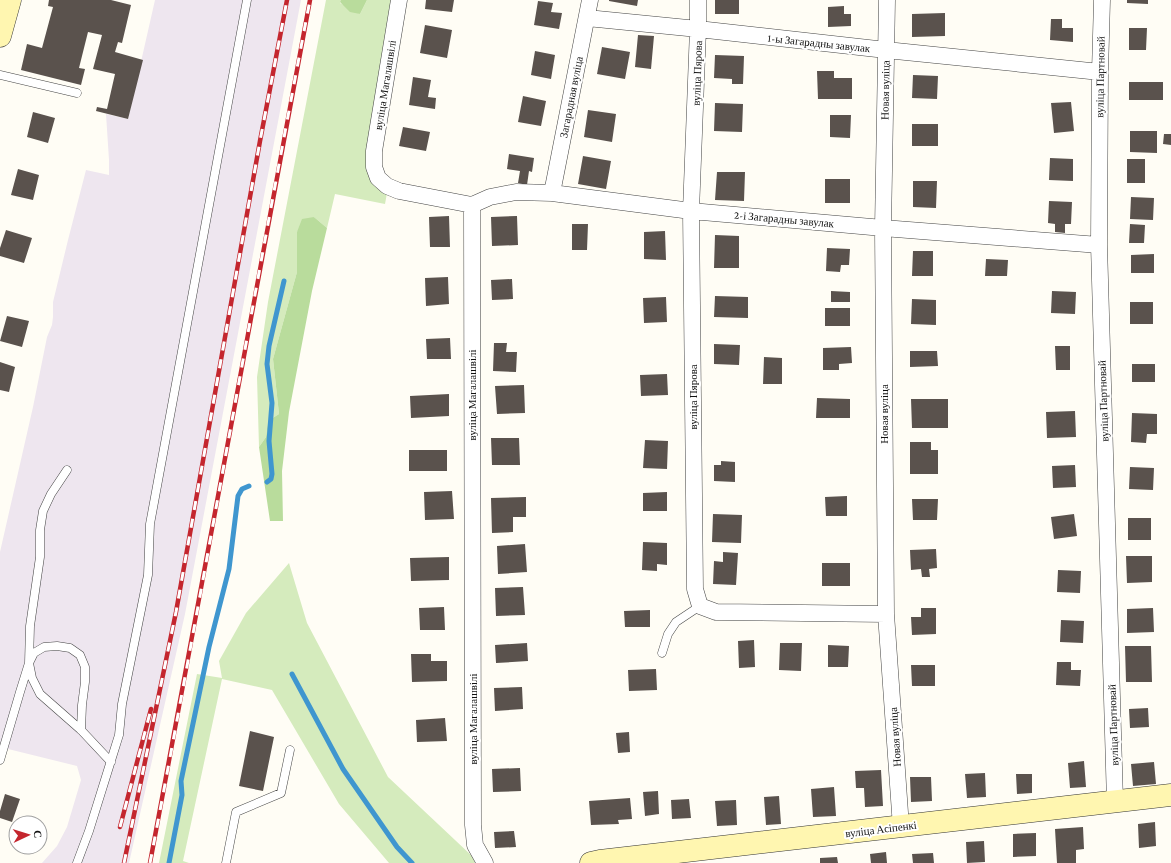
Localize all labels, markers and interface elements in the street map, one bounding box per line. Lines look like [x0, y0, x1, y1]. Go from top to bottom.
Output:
street label: 1-ы Загарадны завулак [767, 32, 871, 54]
street label: вуліца Партновай [1093, 36, 1107, 118]
street label: вуліца Магалашвілі [372, 39, 398, 131]
street label: вуліца Пярова [690, 40, 704, 106]
street label: Загарадная вуліца [557, 55, 585, 139]
street label: Новая вуліца [878, 60, 892, 120]
street label: 2-і Загарадны завулак [734, 209, 835, 229]
street label: вуліца Магалашвілі [466, 349, 478, 441]
street label: вуліца Партновай [1096, 360, 1110, 442]
street label: вуліца Пярова [687, 364, 699, 430]
street label: Новая вуліца [878, 384, 890, 444]
street label: вуліца Магалашвілі [467, 673, 479, 765]
street label: вуліца Партновай [1106, 684, 1120, 766]
street label: Новая вуліца [887, 707, 903, 767]
north arrow [8, 815, 48, 855]
street label: вуліца Асіпенкі [845, 819, 917, 839]
text: С [32, 830, 44, 839]

